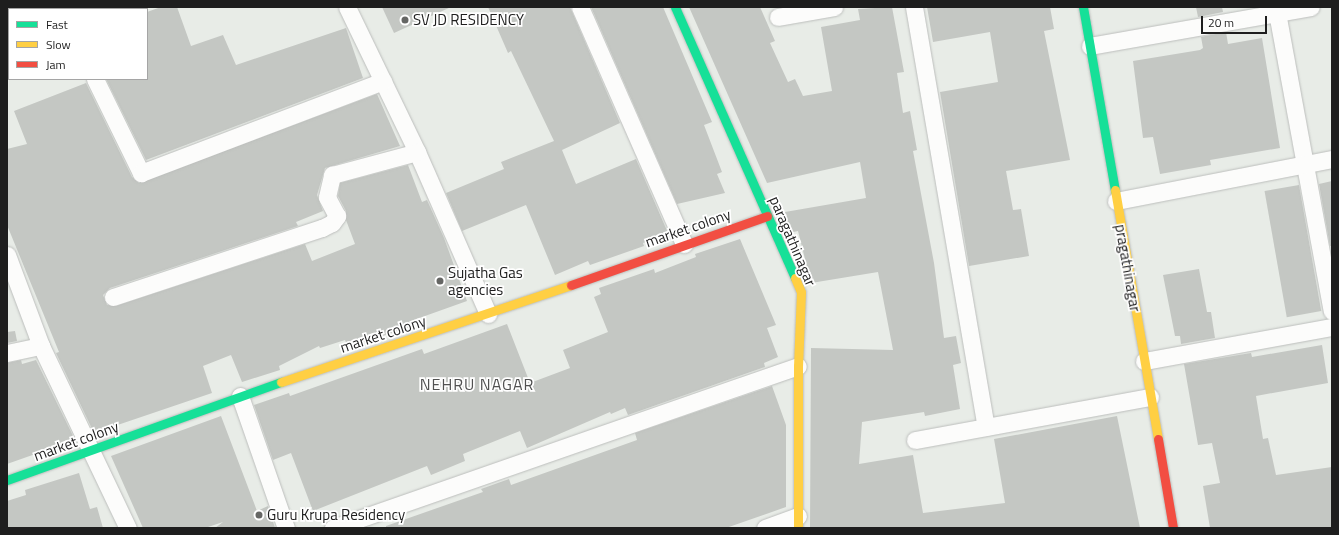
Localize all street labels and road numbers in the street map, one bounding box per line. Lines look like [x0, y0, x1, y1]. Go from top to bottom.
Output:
street label: paragathinagar [766, 193, 820, 289]
street label: market colony [643, 205, 733, 251]
street label: pragathinagar [1111, 223, 1145, 313]
street label: market colony [338, 312, 428, 356]
street label: market colony [31, 417, 121, 465]

